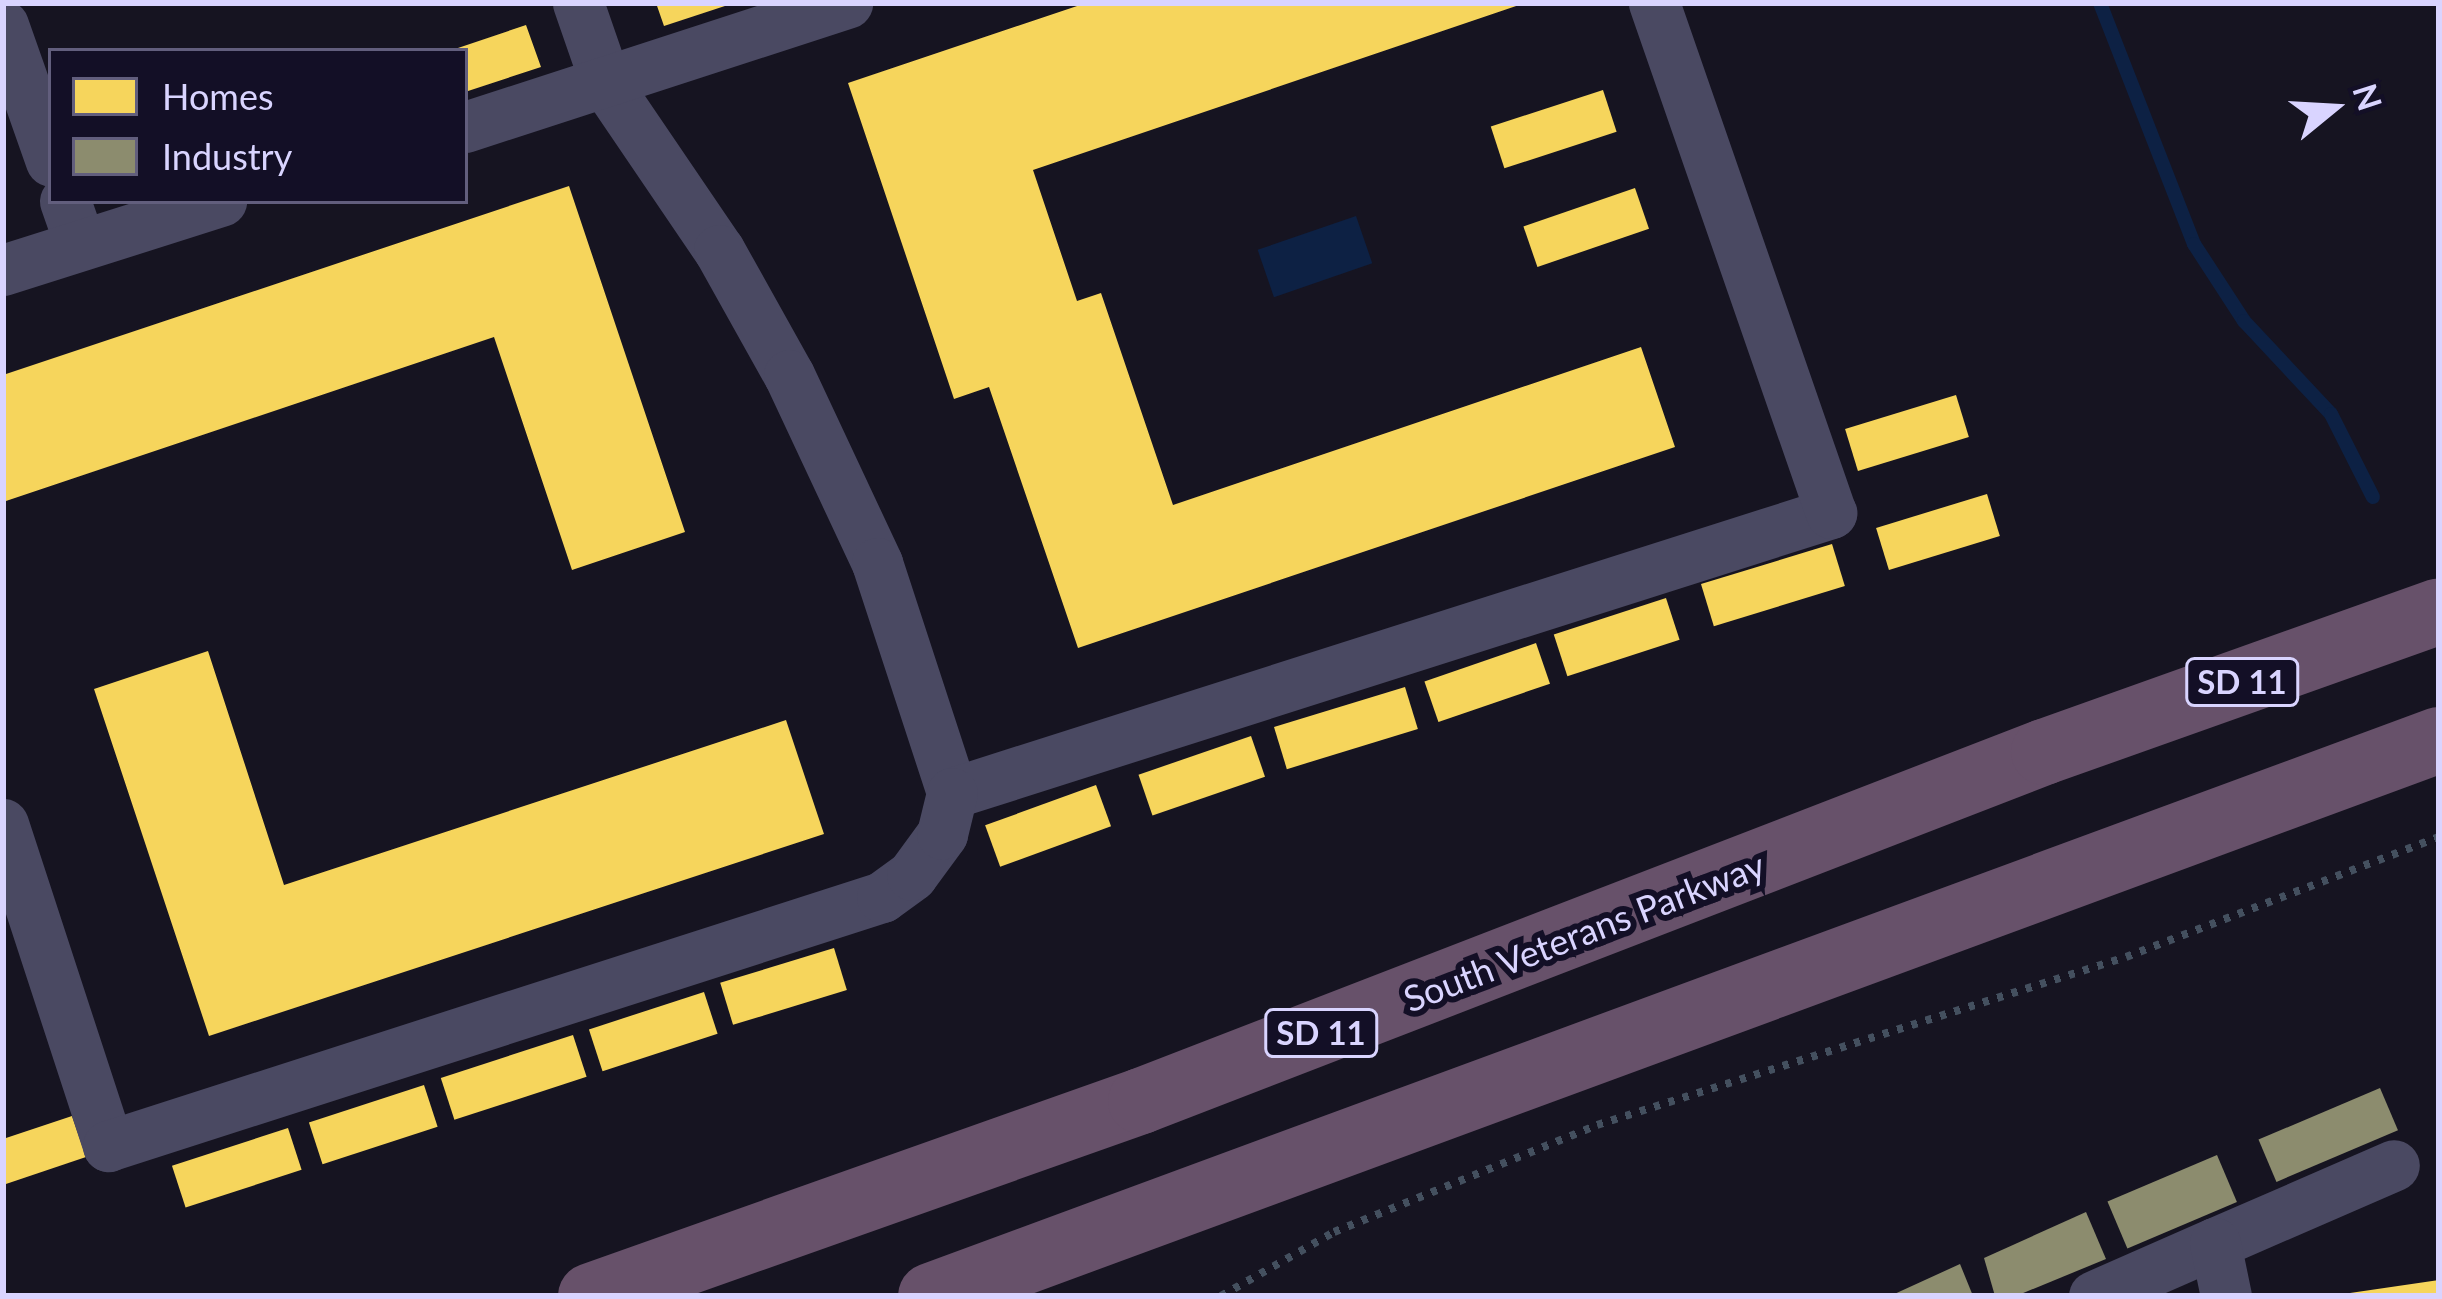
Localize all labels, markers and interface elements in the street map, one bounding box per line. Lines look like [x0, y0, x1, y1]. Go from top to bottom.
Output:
legend [48, 48, 468, 204]
north arrow [2274, 48, 2394, 168]
text: Homes [162, 74, 274, 118]
text: N [2345, 79, 2391, 115]
text: Industry [162, 134, 292, 178]
road number: SD 11 [2185, 655, 2299, 709]
street label: South Veterans Parkway [1397, 843, 1771, 1021]
road number: SD 11 [1264, 1006, 1378, 1060]

